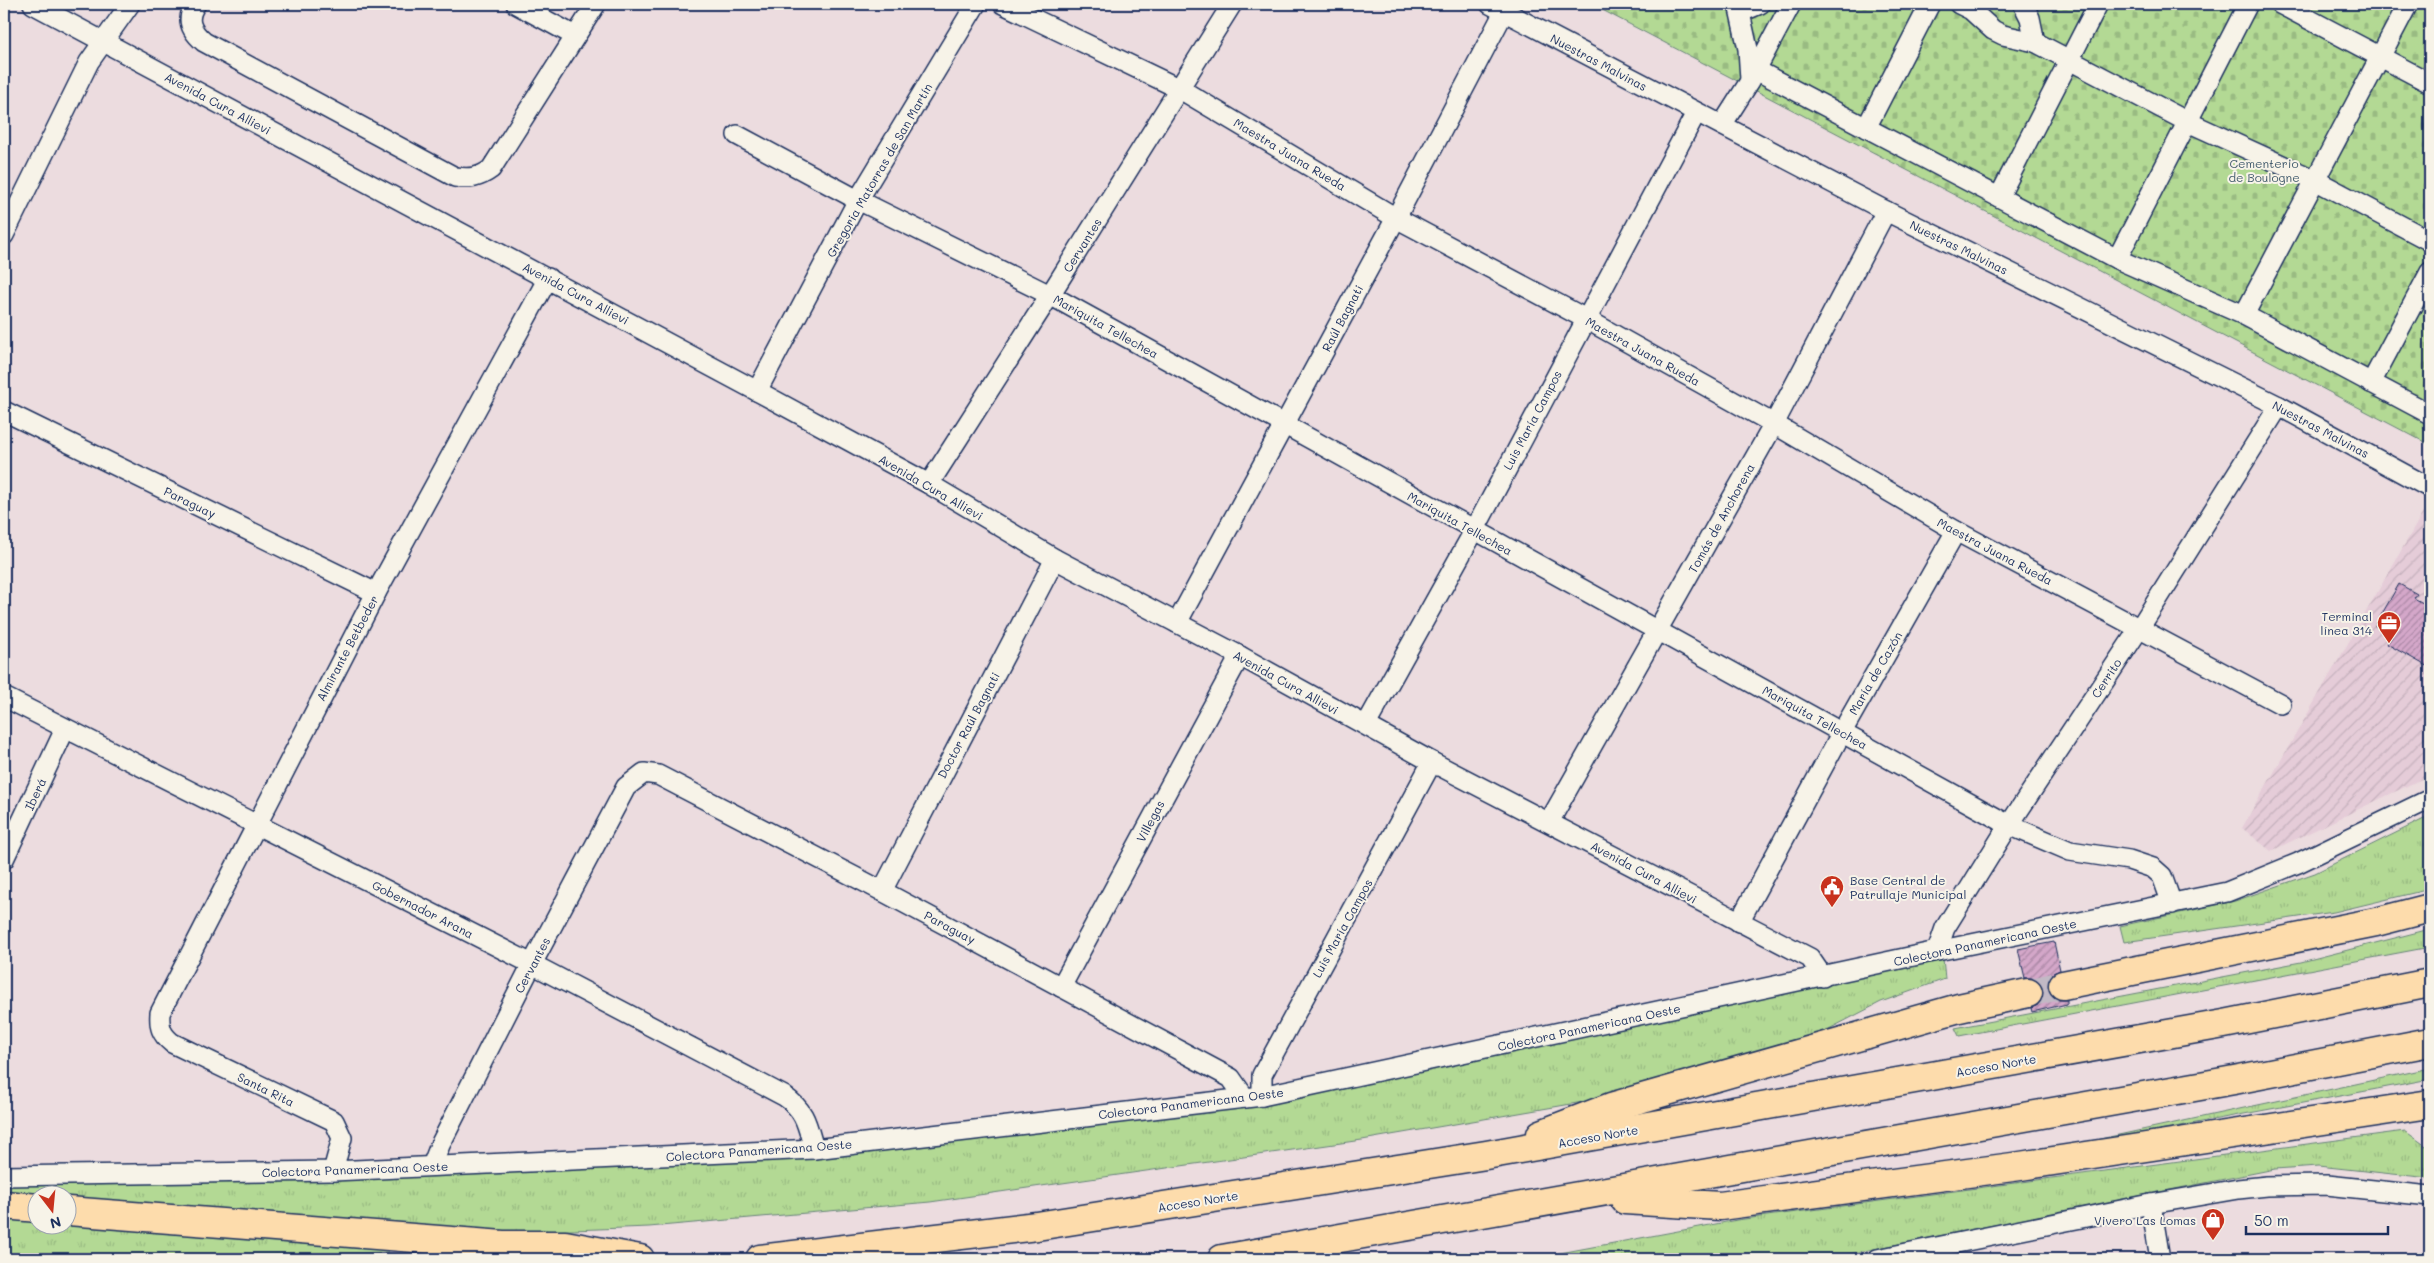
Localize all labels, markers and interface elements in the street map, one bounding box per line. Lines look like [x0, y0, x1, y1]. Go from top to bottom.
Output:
street label: Nuestras Malvinas [1548, 30, 1650, 94]
street label: Avenida Cura Allievi [162, 68, 274, 138]
street label: Gregoria Matorras de San Martín [822, 80, 936, 260]
street label: Maestra Juana Rueda [1231, 114, 1349, 194]
park label: Cementerio de Boulogne [2228, 155, 2300, 185]
street label: Cervantes [1059, 215, 1105, 275]
street label: Nuestras Malvinas [1907, 216, 2011, 278]
street label: Avenida Cura Allievi [520, 258, 632, 328]
street label: Raúl Bagnati [1318, 282, 1366, 354]
street label: Mariquita Tellechea [1051, 291, 1161, 361]
street label: Maestra Juana Rueda [1583, 313, 1703, 389]
street label: Luis María Campos [1499, 367, 1565, 472]
street label: Nuestras Malvinas [2270, 397, 2372, 461]
street label: Avenida Cura Allievi [876, 451, 986, 523]
street label: Tomás de Anchorena [1684, 460, 1758, 576]
street label: Paraguay [162, 483, 218, 521]
street label: Mariquita Tellechea [1405, 488, 1515, 558]
street label: Maestra Juana Rueda [1935, 514, 2055, 588]
street label: Almirante Betbeder [312, 592, 382, 704]
place label: Terminal línea 314 [2320, 608, 2372, 638]
office icon: Terminal línea 314 [2376, 610, 2402, 644]
street label: María de Cazón [1845, 629, 1905, 717]
street label: Avenida Cura Allievi [1230, 646, 1342, 718]
street label: Cerrito [2087, 655, 2125, 701]
street label: Doctor Raúl Bagnati [933, 669, 1003, 781]
street label: Mariquita Tellechea [1760, 682, 1870, 752]
street label: Iberá [21, 775, 49, 813]
street label: Villegas [1132, 797, 1168, 845]
street label: Avenida Cura Allievi [1588, 837, 1700, 907]
place label: Base Central de Patrullaje Municipal [1850, 872, 1967, 902]
public building icon: Base Central de Patrullaje Municipal [1819, 874, 1845, 908]
street label: Luis María Campos [1308, 876, 1376, 980]
street label: Gobernador Arana [370, 877, 476, 941]
street label: Paraguay [922, 907, 978, 947]
street label: Colectora Panamericana Oeste [1892, 915, 2078, 969]
street label: Cervantes [511, 934, 553, 996]
street label: Colectora Panamericana Oeste [1496, 1000, 1682, 1054]
street label: Acceso Norte [1955, 1050, 2037, 1080]
street label: Santa Rita [235, 1068, 297, 1110]
street label: Colectora Panamericana Oeste [1097, 1084, 1285, 1122]
street label: Acceso Norte [1557, 1121, 1639, 1151]
street label: Colectora Panamericana Oeste [665, 1136, 853, 1164]
street label: Colectora Panamericana Oeste [262, 1158, 448, 1180]
north arrow [28, 1186, 78, 1236]
street label: Acceso Norte [1157, 1187, 1239, 1215]
scale bar [2246, 1203, 2389, 1235]
shop icon: Vivero Las Lomas [2200, 1207, 2226, 1241]
text: 50 m [2254, 1210, 2289, 1230]
text: N [48, 1212, 63, 1234]
place label: Vivero Las Lomas [2094, 1212, 2196, 1228]

